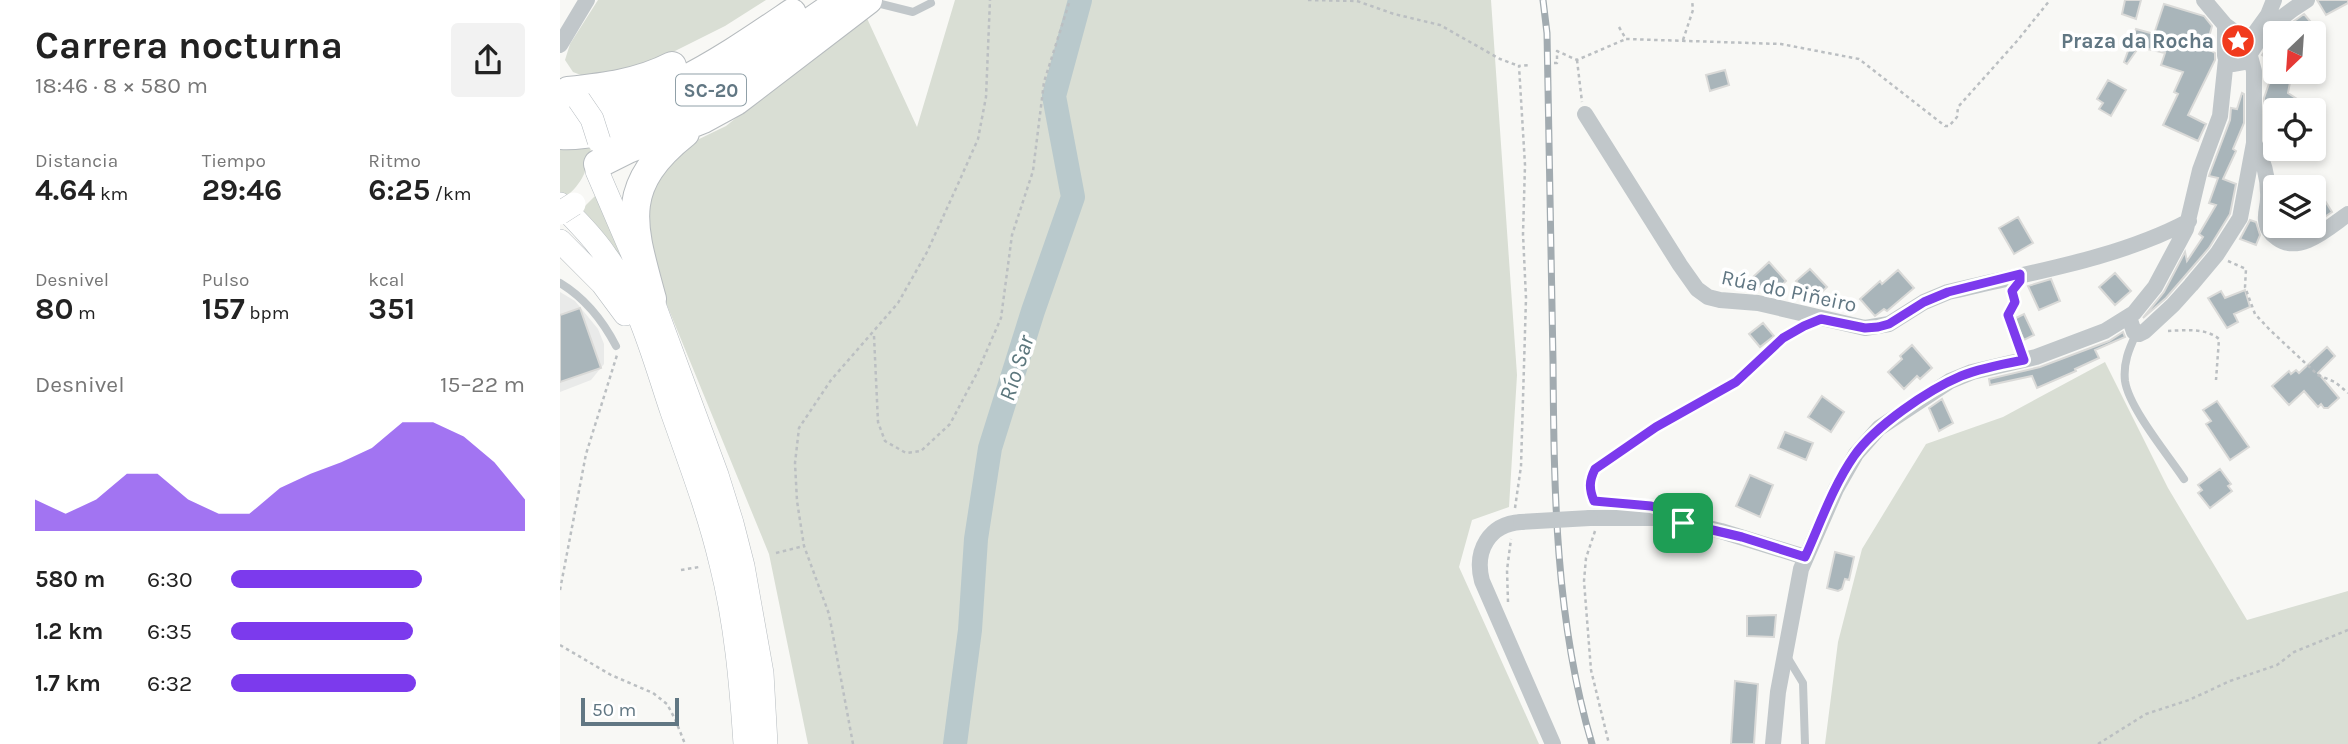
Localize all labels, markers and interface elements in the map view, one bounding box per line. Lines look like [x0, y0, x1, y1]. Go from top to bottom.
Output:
north arrow [2263, 21, 2326, 84]
map controls [2263, 21, 2326, 238]
place icon: Praza da Rocha [2219, 22, 2257, 60]
text: Carrera nocturna [35, 23, 343, 68]
button: share [451, 23, 525, 97]
place label: Praza da Rocha [2061, 29, 2214, 53]
text: 18:46 · 8 × 580 m [35, 72, 208, 99]
road number: SC-20 [676, 74, 746, 106]
button: locate [2263, 98, 2326, 161]
text: Distancia [35, 150, 118, 172]
text: Tiempo [202, 150, 266, 172]
text: Ritmo [368, 150, 421, 172]
text: 4.64 [35, 172, 95, 208]
text: 29:46 [202, 172, 282, 208]
text: 6:25 [368, 172, 430, 208]
button: layers [2263, 175, 2326, 238]
text: km [95, 183, 128, 205]
text: /km [430, 183, 471, 205]
street label: Rúa do Piñeiro [1719, 265, 1859, 317]
text: Desnivel [35, 269, 109, 291]
text: Pulso [202, 269, 249, 291]
text: kcal [368, 269, 405, 291]
text: 80 [35, 291, 73, 327]
text: 157 [202, 291, 245, 327]
text: 351 [368, 291, 415, 327]
text: m [73, 302, 96, 324]
text: bpm [245, 302, 289, 324]
water label: Río Sar [993, 331, 1040, 404]
text: Desnivel [35, 371, 125, 398]
text: 15–22 m [440, 371, 525, 398]
pin [1653, 493, 1713, 553]
icon: arrive [1664, 504, 1702, 542]
text: 580 m [35, 566, 105, 593]
text: 6:30 [147, 566, 193, 593]
text: 1.2 km [35, 618, 103, 645]
text: 6:35 [147, 618, 192, 645]
text: 1.7 km [35, 670, 101, 697]
text: 6:32 [147, 670, 192, 697]
scale bar [581, 695, 679, 727]
text: 50 m [592, 699, 636, 721]

